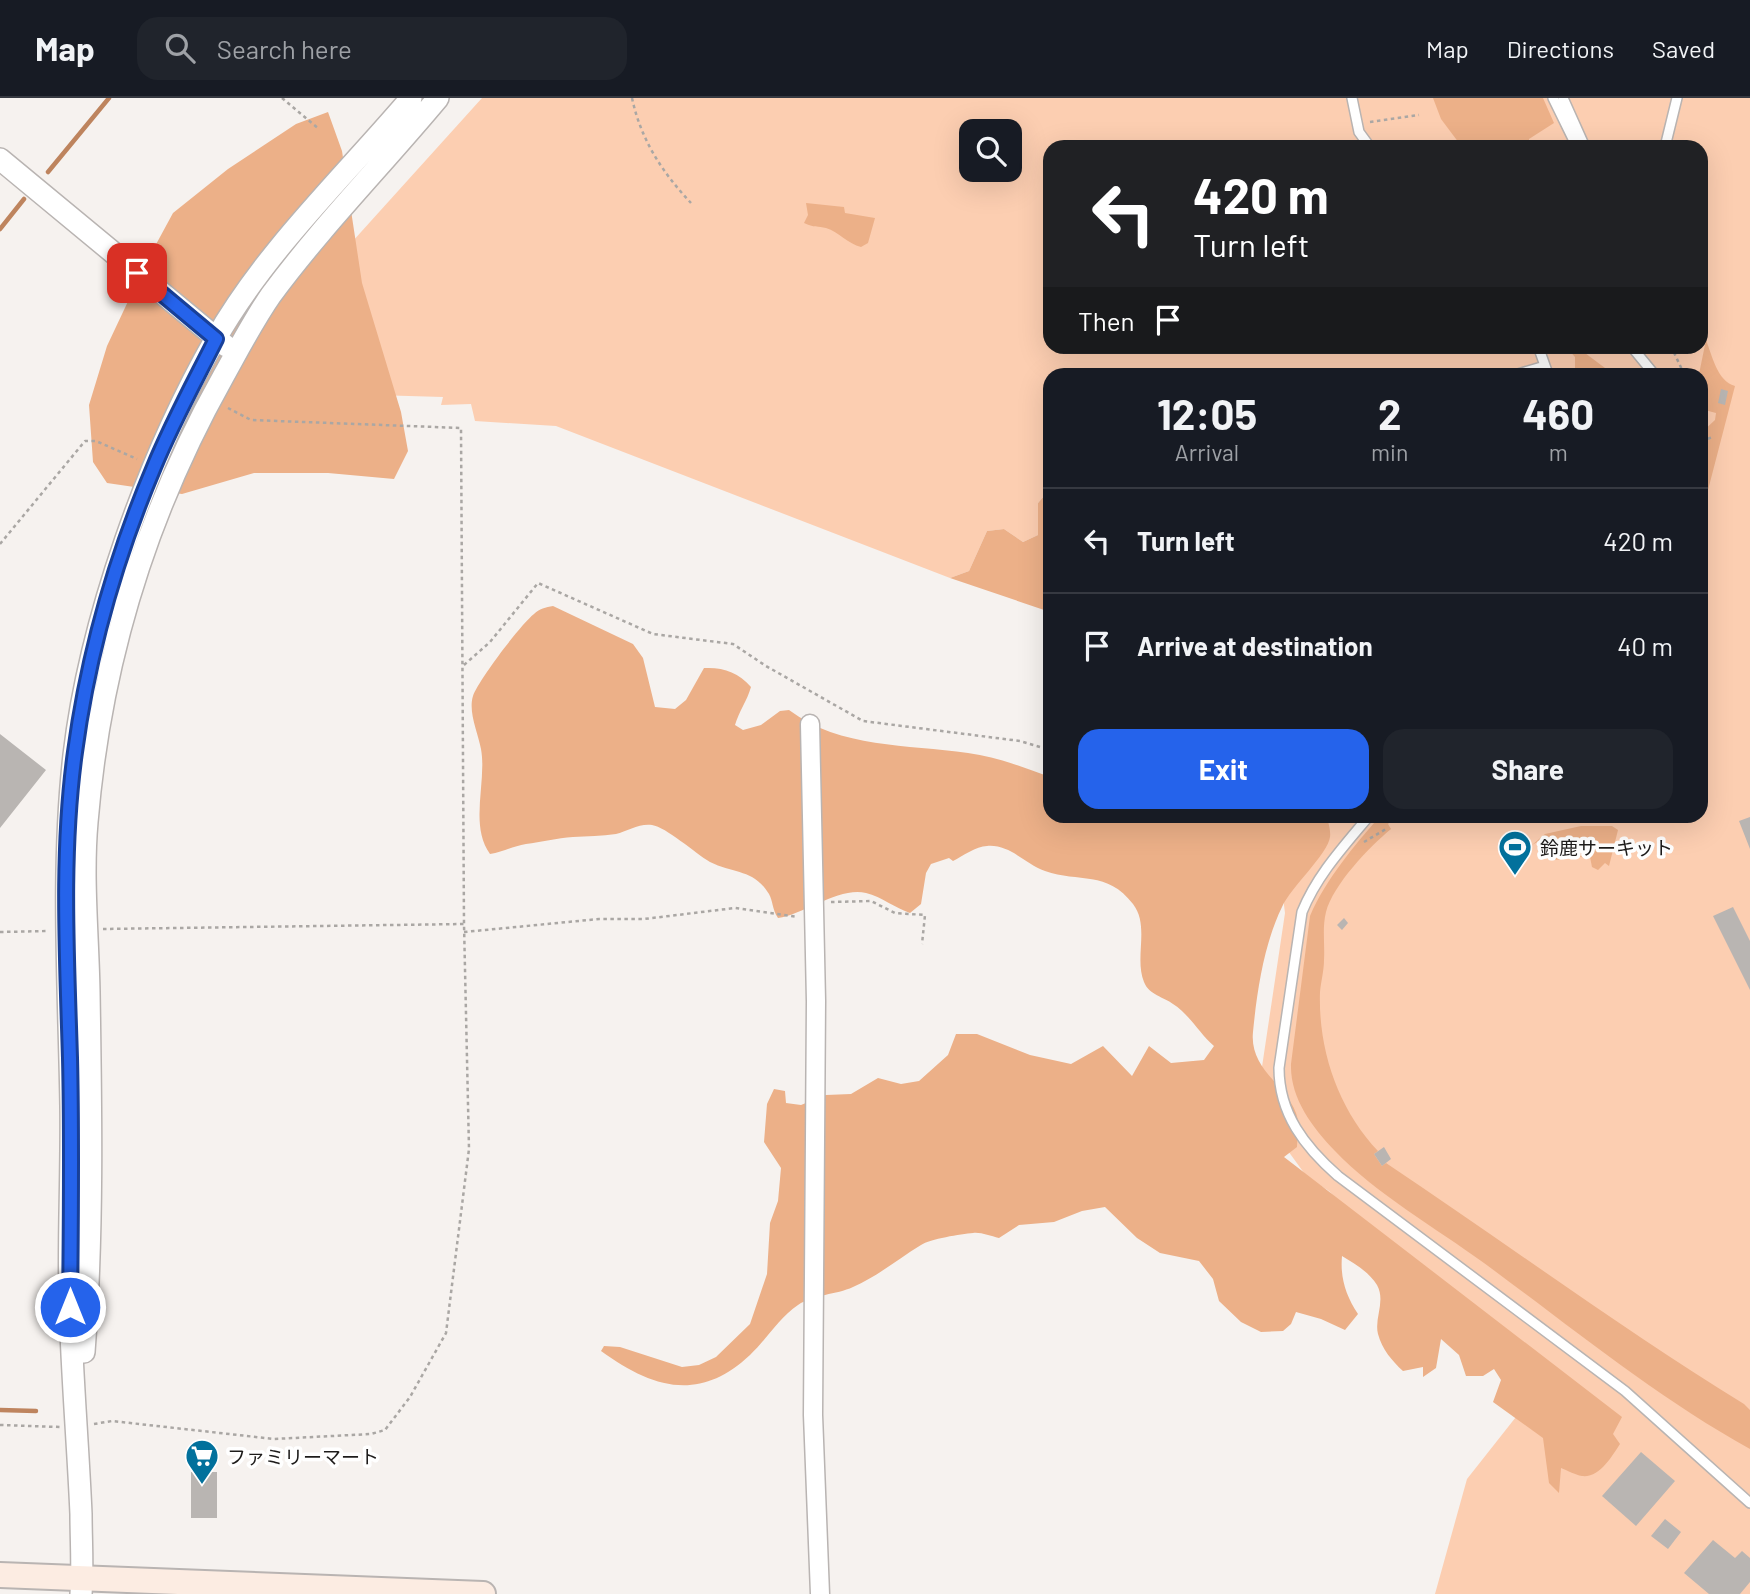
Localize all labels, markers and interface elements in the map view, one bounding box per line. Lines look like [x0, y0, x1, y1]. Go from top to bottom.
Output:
search box [137, 17, 627, 80]
text: Map [35, 28, 95, 68]
icon: search [161, 29, 199, 67]
text: Search here [217, 33, 352, 64]
text: Map [1426, 34, 1469, 63]
text: Directions [1507, 34, 1614, 63]
text: Saved [1652, 34, 1715, 63]
map controls [959, 119, 1022, 182]
button: search [959, 119, 1022, 182]
text: 420 m [1193, 165, 1329, 224]
icon: left [1078, 168, 1169, 259]
text: Turn left [1193, 225, 1310, 263]
pin [107, 243, 167, 303]
icon: arrive [118, 254, 156, 292]
icon: arrive [1149, 301, 1187, 339]
text: Then [1078, 305, 1135, 336]
text: 12:05 [1157, 388, 1257, 438]
text: 2 [1378, 388, 1401, 438]
text: 460 [1522, 388, 1594, 438]
text: Arrival [1175, 438, 1239, 466]
text: min [1371, 438, 1408, 466]
text: m [1549, 438, 1568, 466]
icon: left [1078, 522, 1116, 560]
text: Turn left [1137, 525, 1235, 556]
text: 420 m [1603, 525, 1673, 556]
icon: arrive [1078, 627, 1116, 665]
text: Arrive at destination [1137, 630, 1373, 661]
text: 40 m [1617, 630, 1673, 661]
button: Exit [1078, 729, 1369, 809]
button: Share [1383, 729, 1673, 809]
sports icon: 鈴鹿サーキット [1496, 828, 1534, 877]
place label: 鈴鹿サーキット [1540, 836, 1673, 859]
position arrow [33, 1270, 107, 1344]
supermarket icon: ファミリーマート [183, 1437, 221, 1486]
place label: ファミリーマート [227, 1445, 379, 1468]

